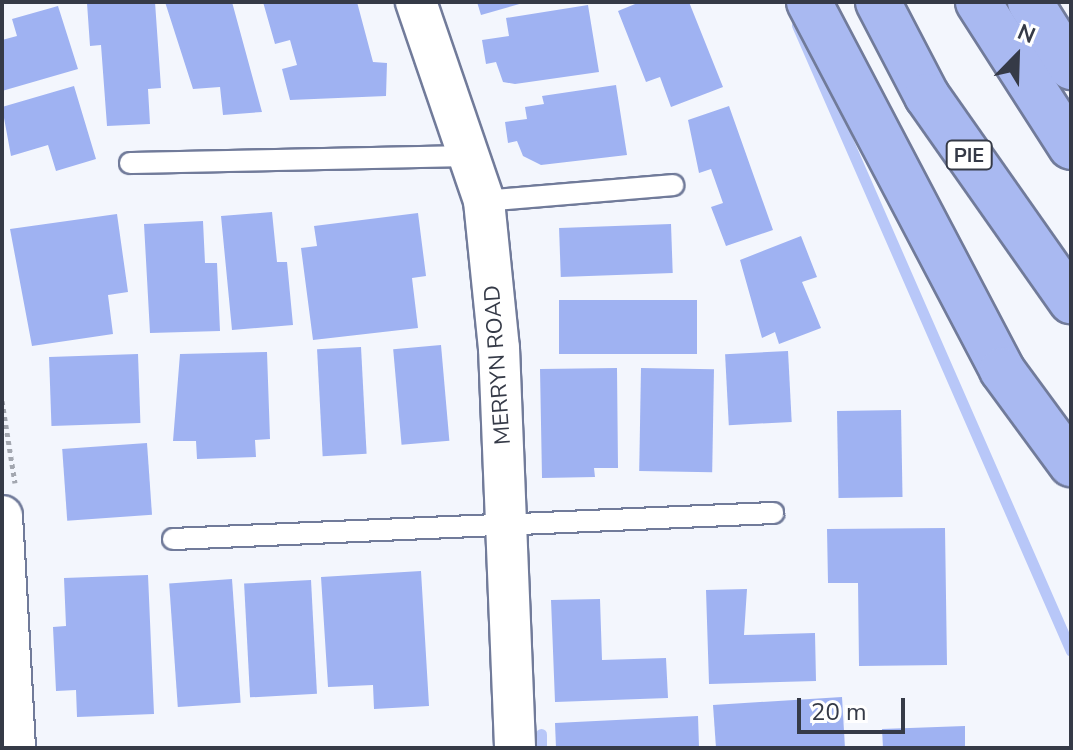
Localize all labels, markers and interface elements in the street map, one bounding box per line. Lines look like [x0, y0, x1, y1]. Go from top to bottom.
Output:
north arrow [977, 16, 1057, 96]
text: N [1013, 17, 1040, 51]
road number: PIE [945, 139, 993, 171]
street label: MERRYN ROAD [479, 284, 517, 446]
scale bar [801, 682, 909, 732]
text: 20 m [811, 696, 867, 728]

